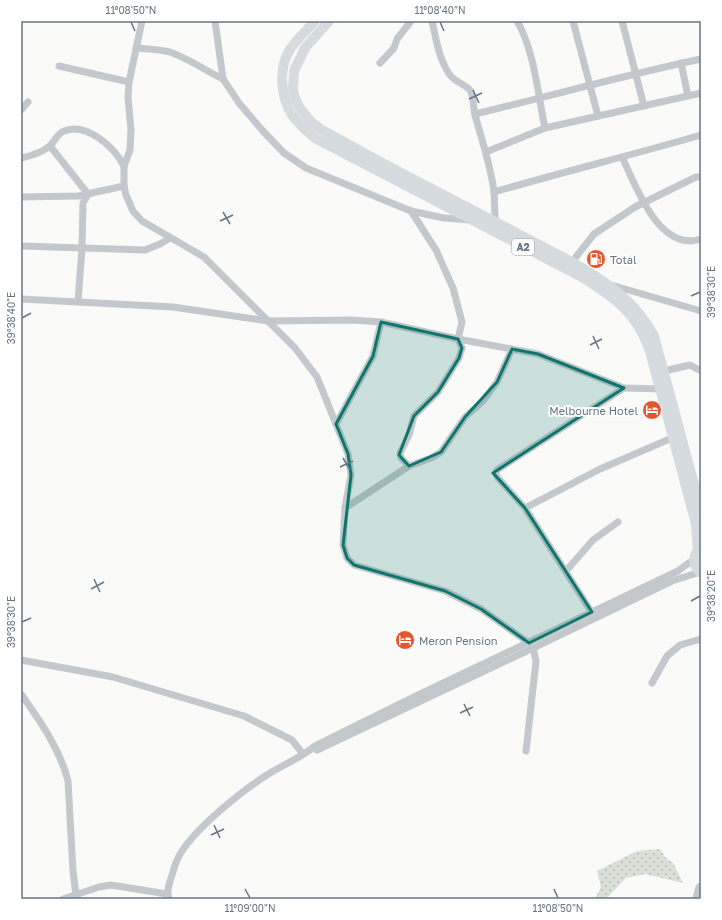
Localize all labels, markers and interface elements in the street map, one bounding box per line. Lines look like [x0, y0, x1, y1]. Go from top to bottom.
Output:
text: 11°08'50"N [106, 4, 156, 16]
text: 11°08'40"N [414, 4, 466, 16]
road number: A2 [512, 239, 534, 255]
fuel station icon: Total [585, 248, 607, 270]
place label: Total [610, 253, 637, 266]
text: 39°38'30"E [705, 266, 717, 318]
text: 39°38'40"E [5, 292, 17, 344]
hotel icon: Melbourne Hotel [641, 399, 663, 421]
place label: Melbourne Hotel [549, 404, 638, 417]
text: 39°38'20"E [705, 570, 717, 622]
text: 39°38'30"E [5, 596, 17, 648]
hotel icon: Meron Pension [394, 629, 416, 651]
place label: Meron Pension [419, 634, 498, 647]
text: 11°09'00"N [224, 902, 276, 914]
text: 11°08'50"N [533, 902, 583, 914]

